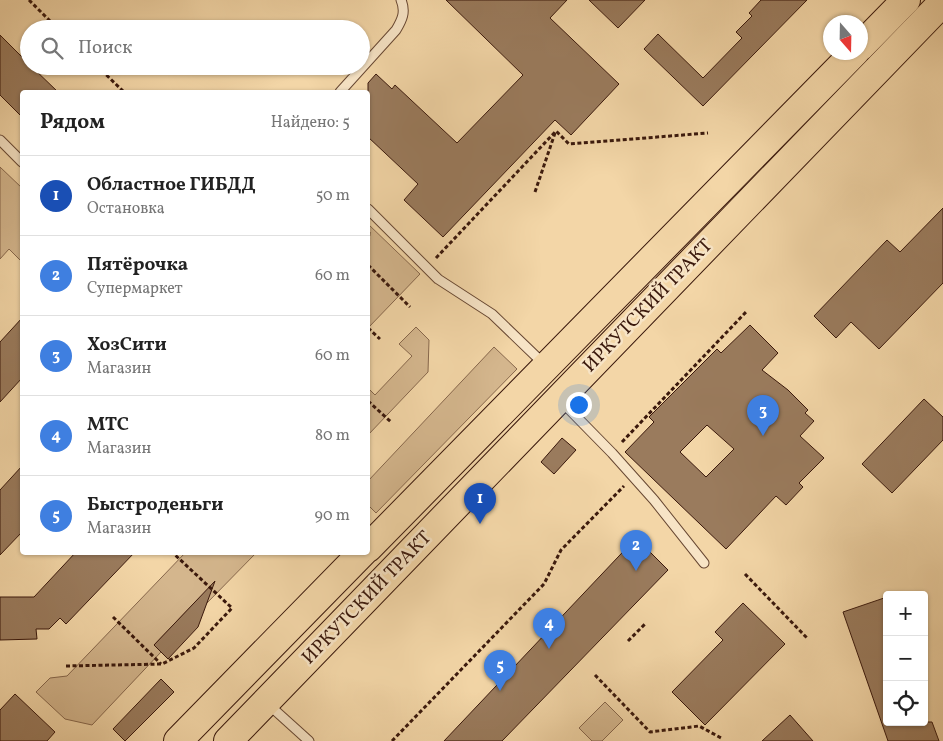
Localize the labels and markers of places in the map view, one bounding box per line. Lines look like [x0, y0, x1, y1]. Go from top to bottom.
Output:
pin: 3 [747, 395, 779, 436]
pin: 1 [464, 483, 496, 524]
pin: 2 [620, 530, 652, 571]
pin: 4 [533, 608, 565, 649]
pin: 5 [484, 650, 516, 691]

